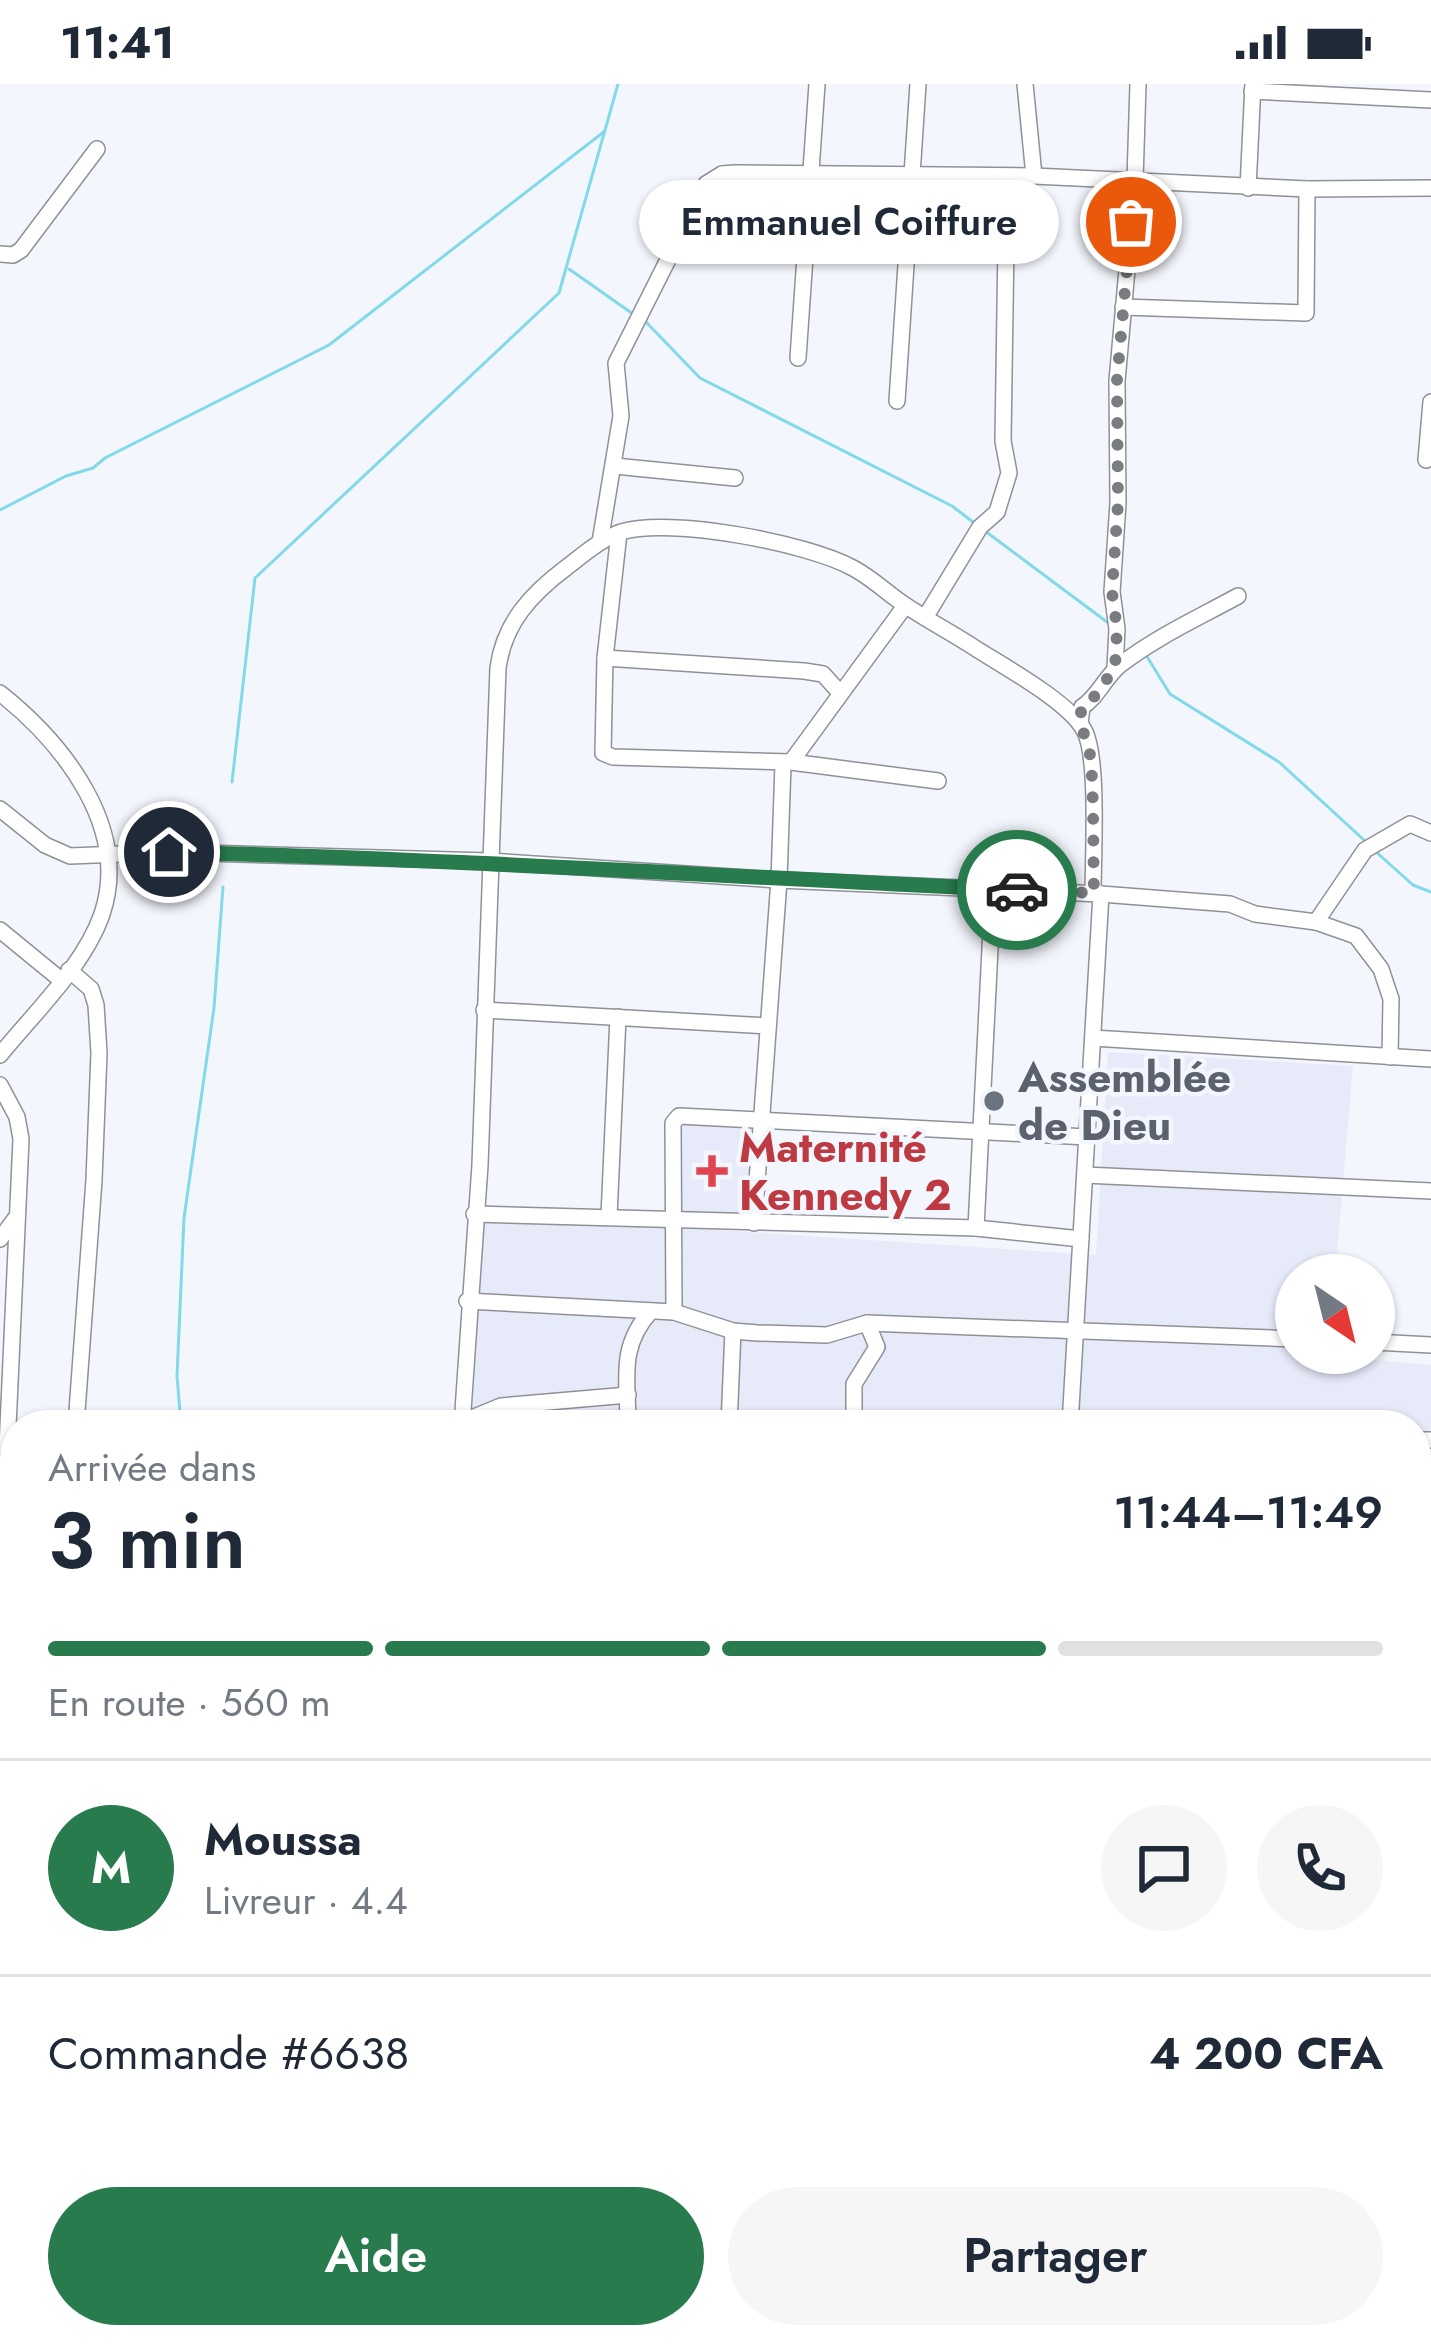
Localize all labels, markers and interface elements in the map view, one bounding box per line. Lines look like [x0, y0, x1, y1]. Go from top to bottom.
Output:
text: 11:41 [60, 10, 175, 75]
pin [1080, 171, 1182, 273]
callout: Emmanuel Coiffure [639, 180, 1059, 264]
icon: bag [1098, 189, 1164, 255]
text: Emmanuel Coiffure [681, 193, 1017, 250]
pin [118, 801, 220, 903]
icon: home [136, 819, 202, 885]
courier [957, 830, 1077, 950]
icon: car [984, 857, 1050, 923]
place label: Assemblée de Dieu [1017, 1047, 1231, 1156]
marker: Assemblée de Dieu [981, 1088, 1007, 1114]
place label: Maternité Kennedy 2 [739, 1117, 951, 1226]
marker: Maternité Kennedy 2 [696, 1155, 728, 1187]
north arrow [1275, 1254, 1395, 1374]
map controls [1275, 1254, 1395, 1374]
text: Arrivée dans [48, 1439, 256, 1496]
text: 11:44–11:49 [1113, 1480, 1383, 1545]
text: 3 min [48, 1485, 246, 1597]
text: En route · 560 m [48, 1674, 331, 1731]
button: chat [1101, 1805, 1227, 1931]
button: phone [1257, 1805, 1383, 1931]
text: Moussa [204, 1807, 362, 1872]
text: M [91, 1835, 131, 1900]
text: Livreur · 4.4 [204, 1872, 408, 1929]
text: Commande #6638 [48, 2021, 409, 2086]
text: 4 200 CFA [1149, 2021, 1383, 2086]
button: Aide [48, 2187, 704, 2325]
button: Partager [728, 2187, 1383, 2325]

